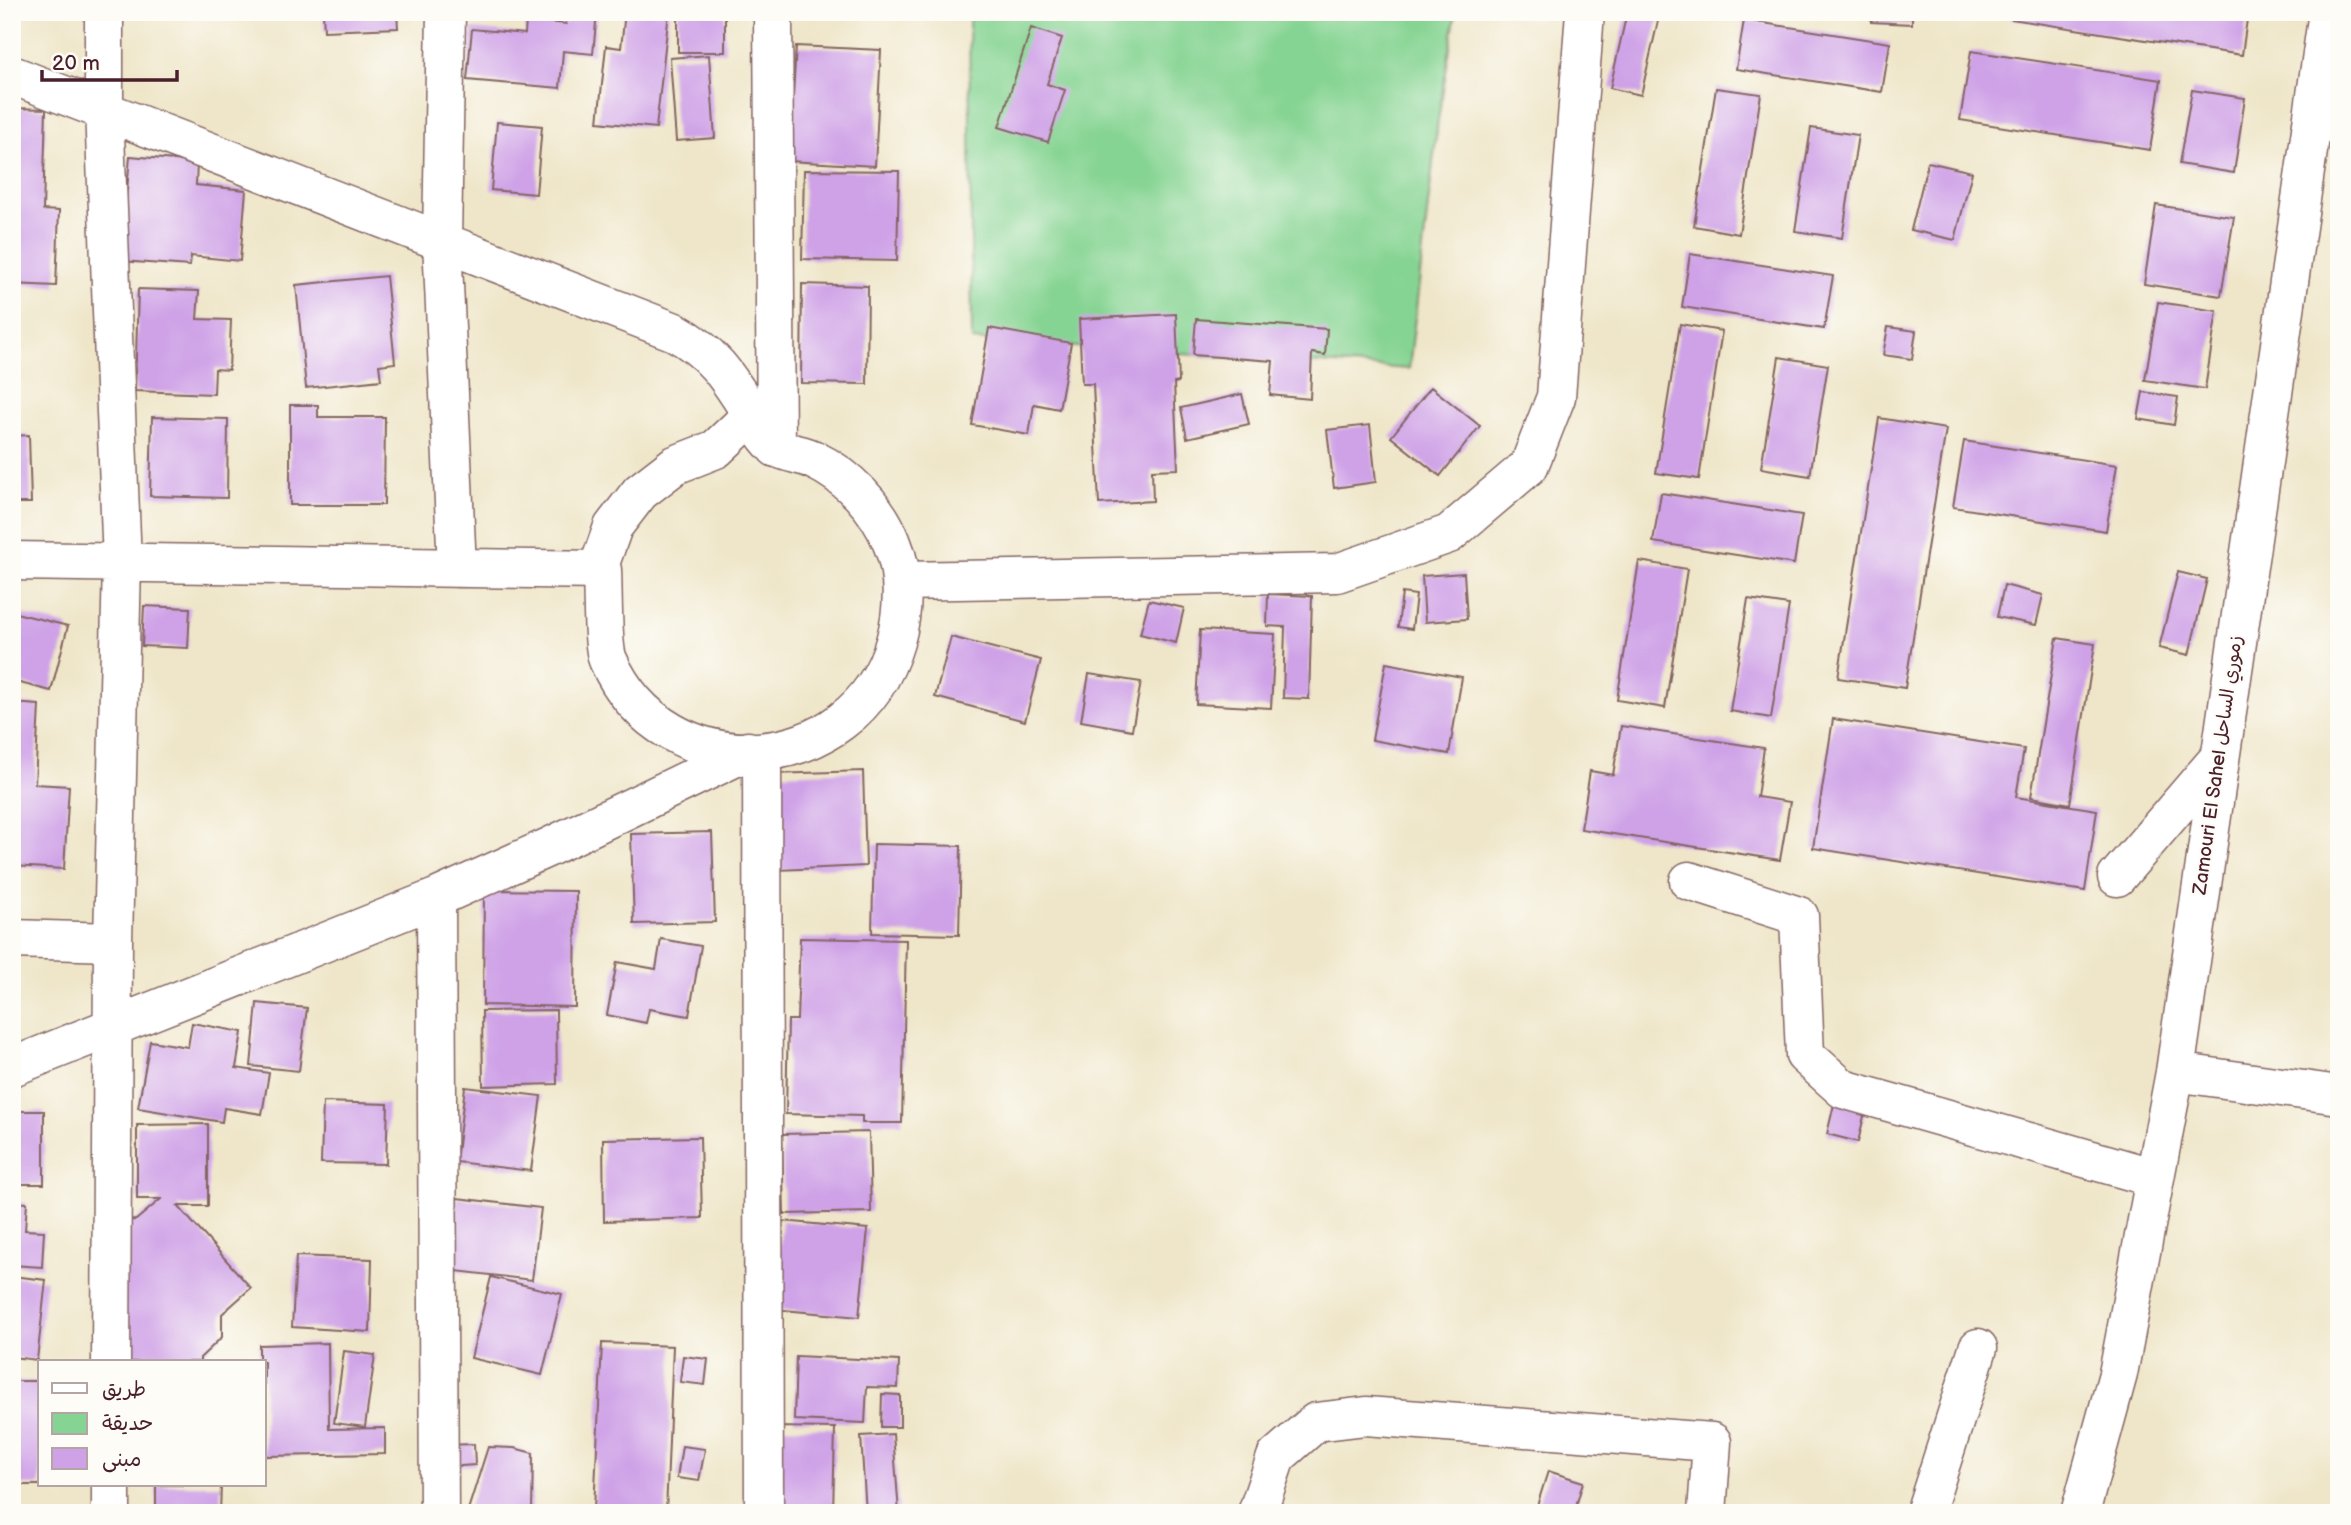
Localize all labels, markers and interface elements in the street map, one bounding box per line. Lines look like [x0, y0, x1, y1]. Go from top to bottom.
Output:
scale bar [42, 38, 177, 82]
text: 20 m [52, 51, 100, 76]
street label: Zamouri El Sahel زموري الساحل [2188, 634, 2250, 897]
legend [38, 1360, 266, 1486]
text: طريق [102, 1377, 146, 1402]
text: حديقة [102, 1411, 153, 1436]
text: مبنى [102, 1447, 141, 1473]

